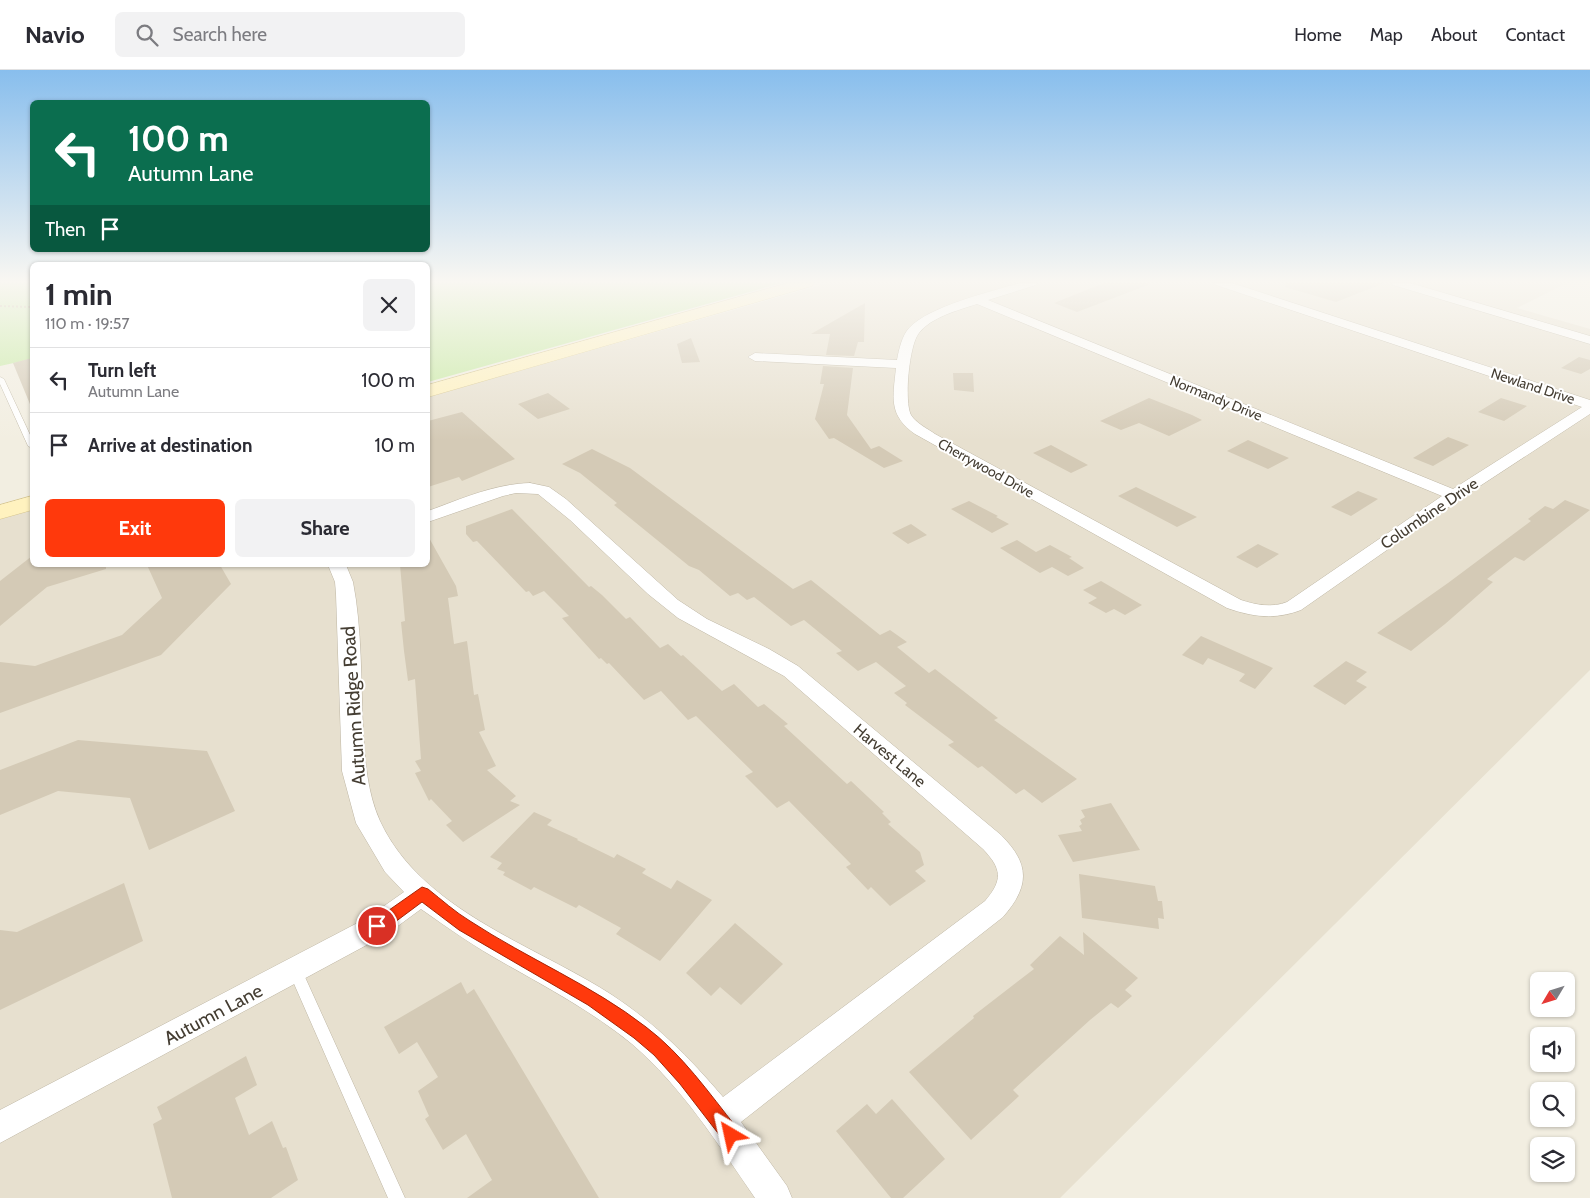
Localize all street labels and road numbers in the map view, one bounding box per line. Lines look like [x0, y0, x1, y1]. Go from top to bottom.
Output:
street label: Newland Drive [1489, 364, 1577, 408]
street label: Normandy Drive [1167, 371, 1265, 425]
street label: Cherrywood Drive [935, 434, 1037, 502]
street label: Columbine Drive [1377, 474, 1482, 553]
street label: Autumn Ridge Road [336, 625, 371, 787]
street label: Harvest Lane [850, 720, 930, 791]
street label: Autumn Lane [160, 979, 267, 1050]

